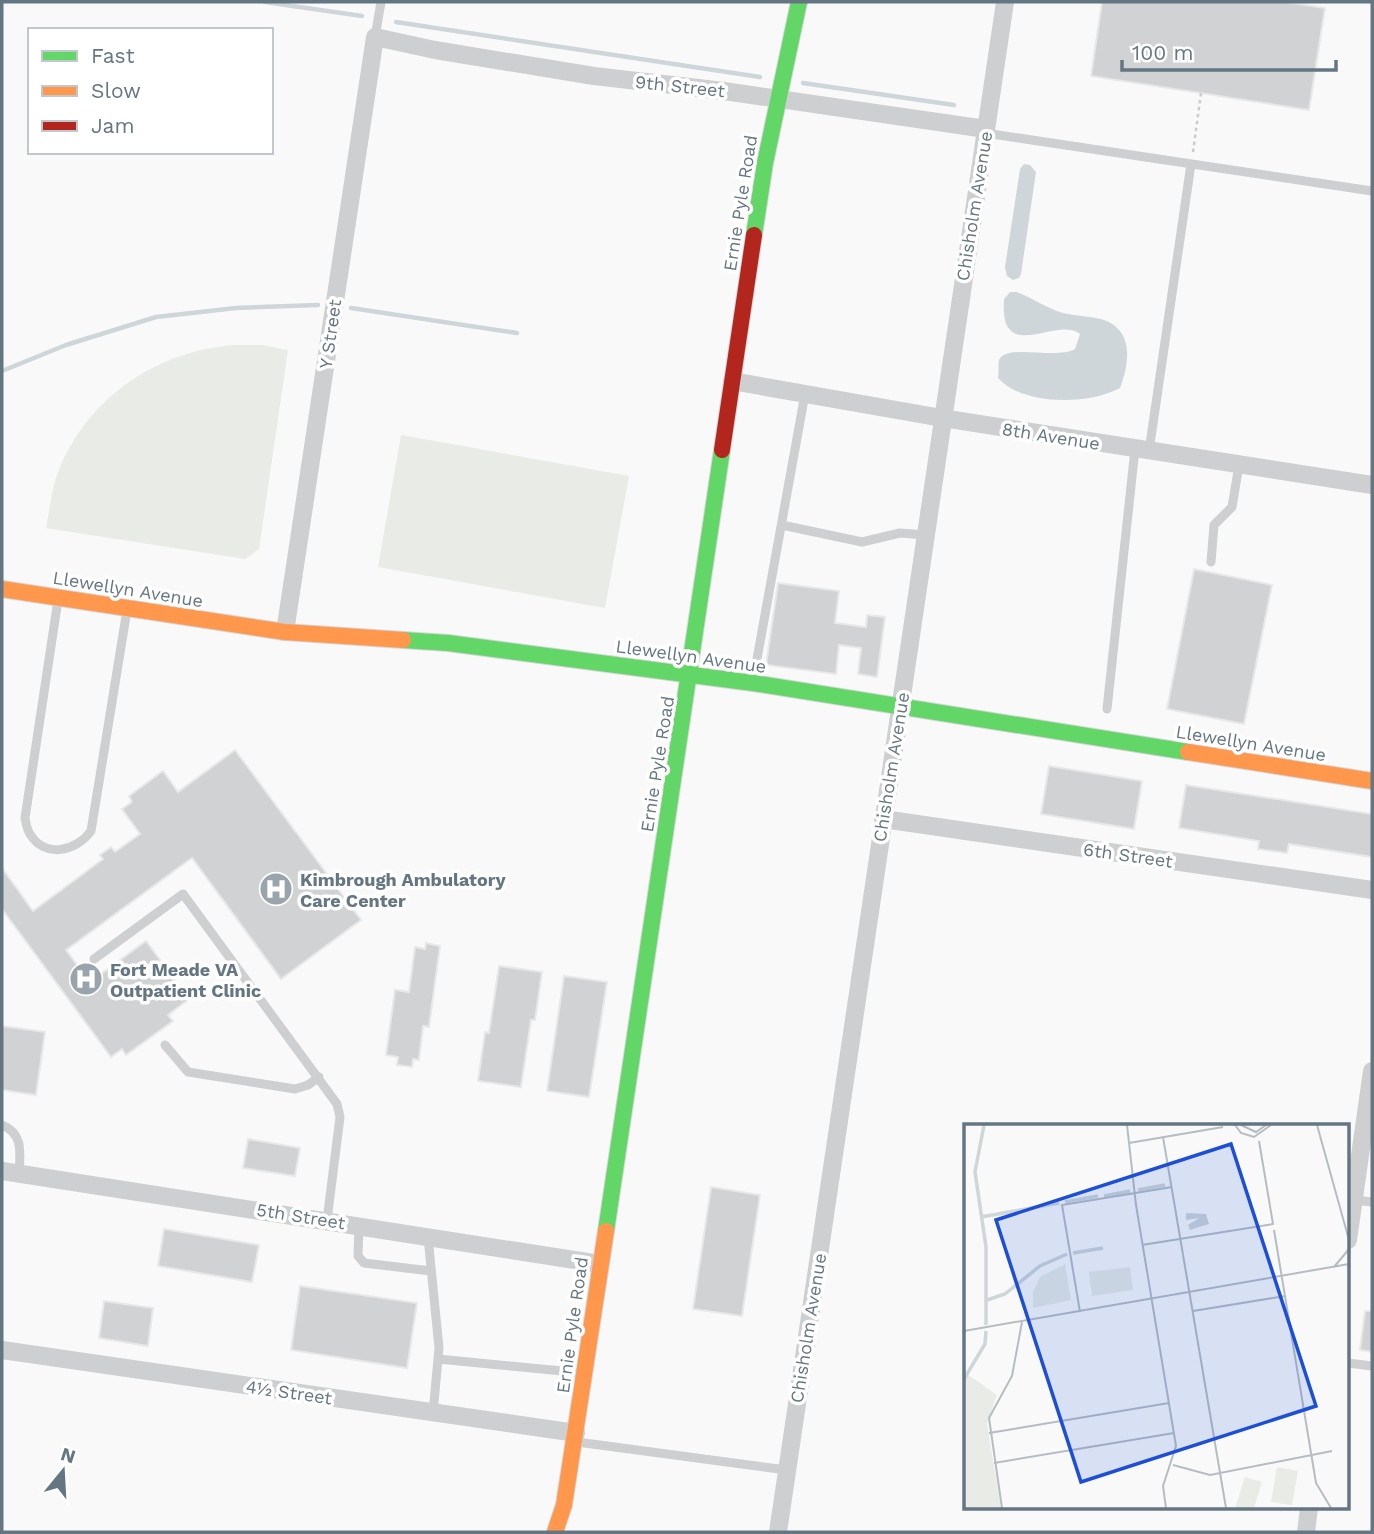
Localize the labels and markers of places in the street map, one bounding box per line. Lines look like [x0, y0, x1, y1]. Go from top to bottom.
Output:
place label: Kimbrough Ambulatory Care Center [300, 869, 507, 911]
hospital icon: Kimbrough Ambulatory Care Center [257, 870, 295, 908]
place label: Fort Meade VA Outpatient Clinic [110, 959, 261, 1001]
hospital icon: Fort Meade VA Outpatient Clinic [67, 960, 105, 998]

